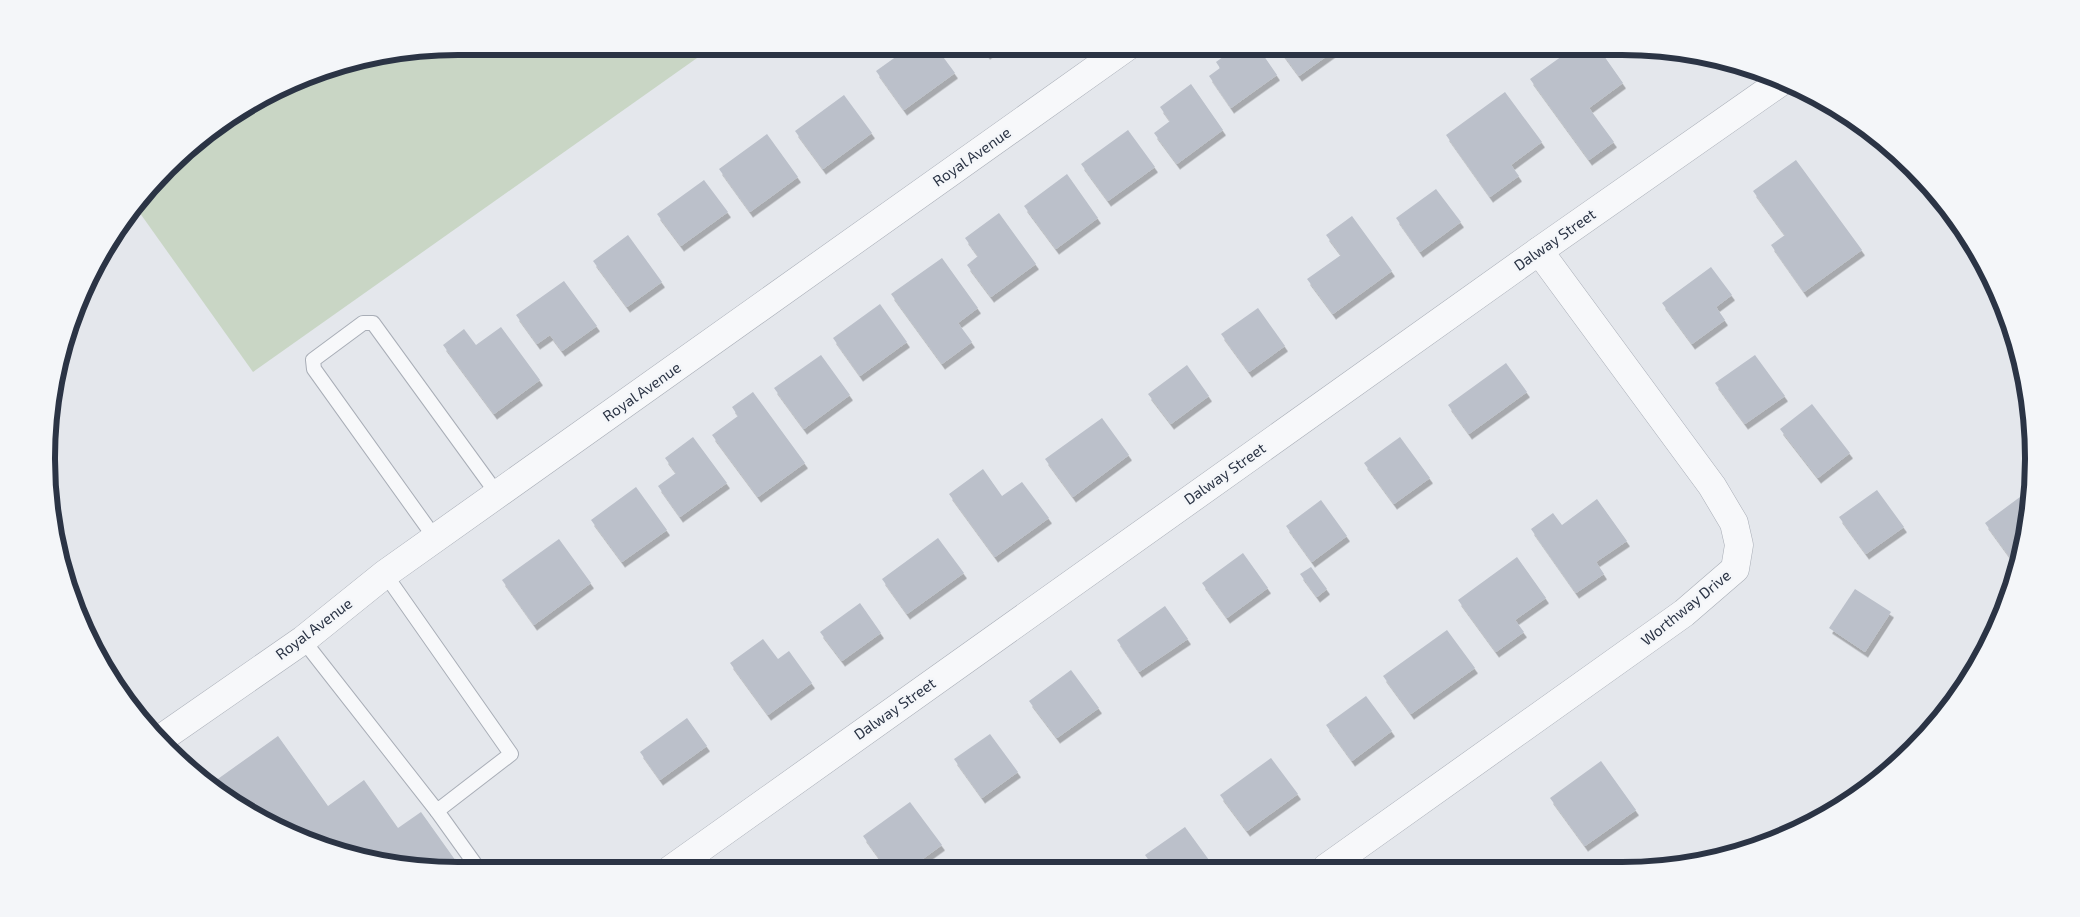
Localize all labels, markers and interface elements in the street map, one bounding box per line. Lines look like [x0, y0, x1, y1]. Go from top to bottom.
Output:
street label: Royal Avenue [929, 123, 1014, 190]
street label: Dalway Street [1510, 204, 1599, 274]
street label: Royal Avenue [599, 358, 684, 425]
street label: Dalway Street [1180, 438, 1269, 508]
street label: Worthway Drive [1637, 566, 1734, 649]
street label: Royal Avenue [272, 594, 355, 663]
street label: Dalway Street [850, 673, 939, 743]

